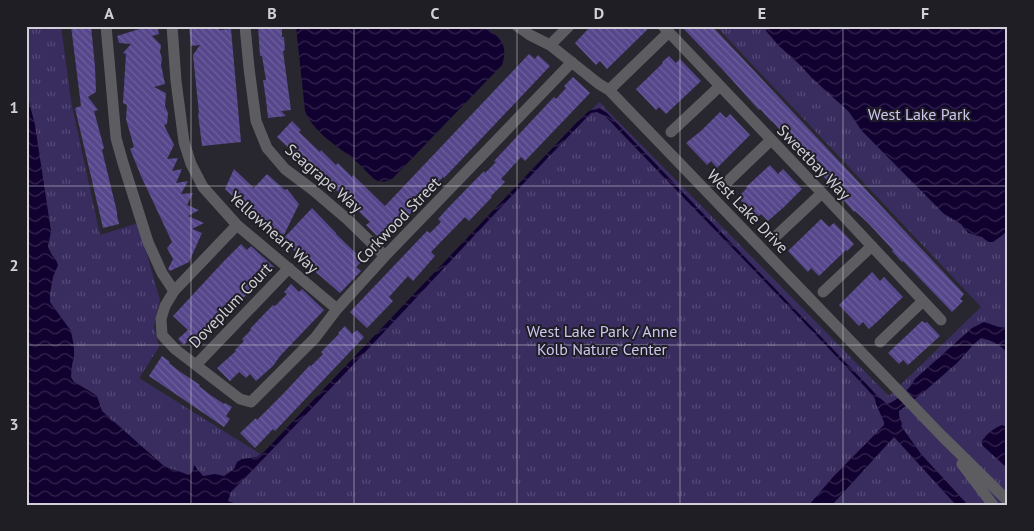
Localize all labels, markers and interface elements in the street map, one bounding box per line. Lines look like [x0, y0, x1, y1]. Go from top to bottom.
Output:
text: A [104, 3, 114, 23]
text: B [267, 3, 277, 23]
text: C [431, 3, 440, 23]
text: D [594, 3, 604, 23]
text: E [758, 3, 766, 23]
text: F [921, 3, 929, 23]
text: 1 [9, 97, 19, 117]
park label: West Lake Park [868, 104, 970, 124]
street label: Sweetbay Way [773, 120, 855, 204]
street label: Seagrape Way [281, 139, 367, 217]
street label: West Lake Drive [703, 165, 793, 257]
street label: Corkwood Street [352, 172, 445, 267]
street label: Yellowheart Way [225, 187, 323, 278]
text: 2 [9, 255, 19, 275]
street label: Doveplum Court [184, 258, 276, 352]
park label: West Lake Park / Anne Kolb Nature Center [527, 321, 677, 359]
text: 3 [9, 414, 19, 434]

